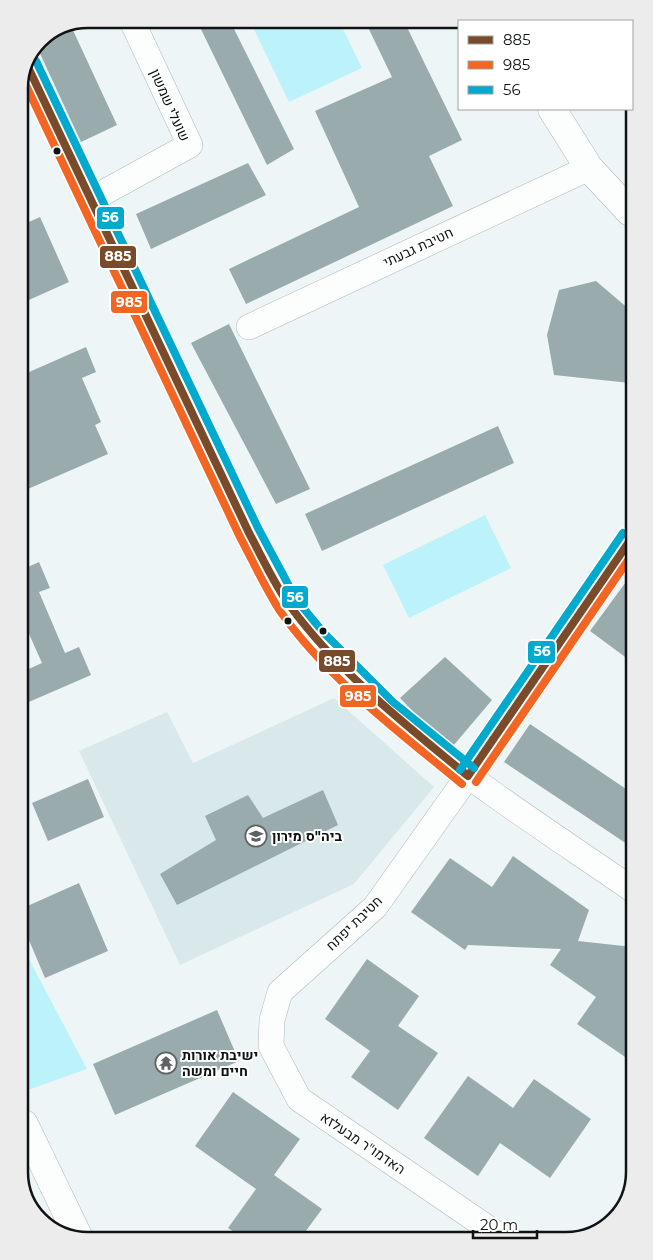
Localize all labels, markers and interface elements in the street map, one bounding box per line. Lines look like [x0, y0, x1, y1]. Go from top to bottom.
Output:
legend [458, 20, 633, 110]
text: 885 [503, 30, 531, 49]
text: 985 [503, 55, 530, 74]
street label: שועלי שמשון [146, 66, 194, 144]
text: 56 [503, 80, 521, 99]
unlabelled marker [52, 146, 62, 156]
line badge: 56 [96, 206, 125, 230]
text: 56 [101, 208, 119, 226]
street label: חטיבת גבעתי [380, 223, 456, 271]
line badge: 885 [99, 245, 137, 269]
text: 885 [105, 247, 131, 265]
line badge: 985 [110, 290, 148, 314]
text: 985 [116, 293, 142, 311]
line badge: 56 [281, 585, 309, 609]
text: 56 [286, 588, 304, 606]
unlabelled marker [283, 616, 293, 626]
unlabelled marker [318, 626, 328, 636]
line badge: 56 [527, 640, 556, 664]
text: 56 [533, 642, 551, 660]
line badge: 885 [318, 649, 356, 673]
text: 885 [324, 652, 350, 670]
line badge: 985 [339, 684, 377, 708]
text: 985 [345, 687, 371, 705]
school or university icon: ביה"ס מירון [244, 824, 268, 848]
place label: ביה"ס מירון [272, 827, 342, 845]
street label: חטיבת יפתח [322, 892, 386, 954]
place label: ישיבת אורות חיים ומשה [182, 1046, 258, 1080]
temple icon: ישיבת אורות חיים ומשה [154, 1051, 178, 1075]
street label: האדמו"ר מבעלזא [317, 1108, 409, 1178]
scale bar [473, 1208, 537, 1240]
text: 20 m [480, 1215, 518, 1234]

